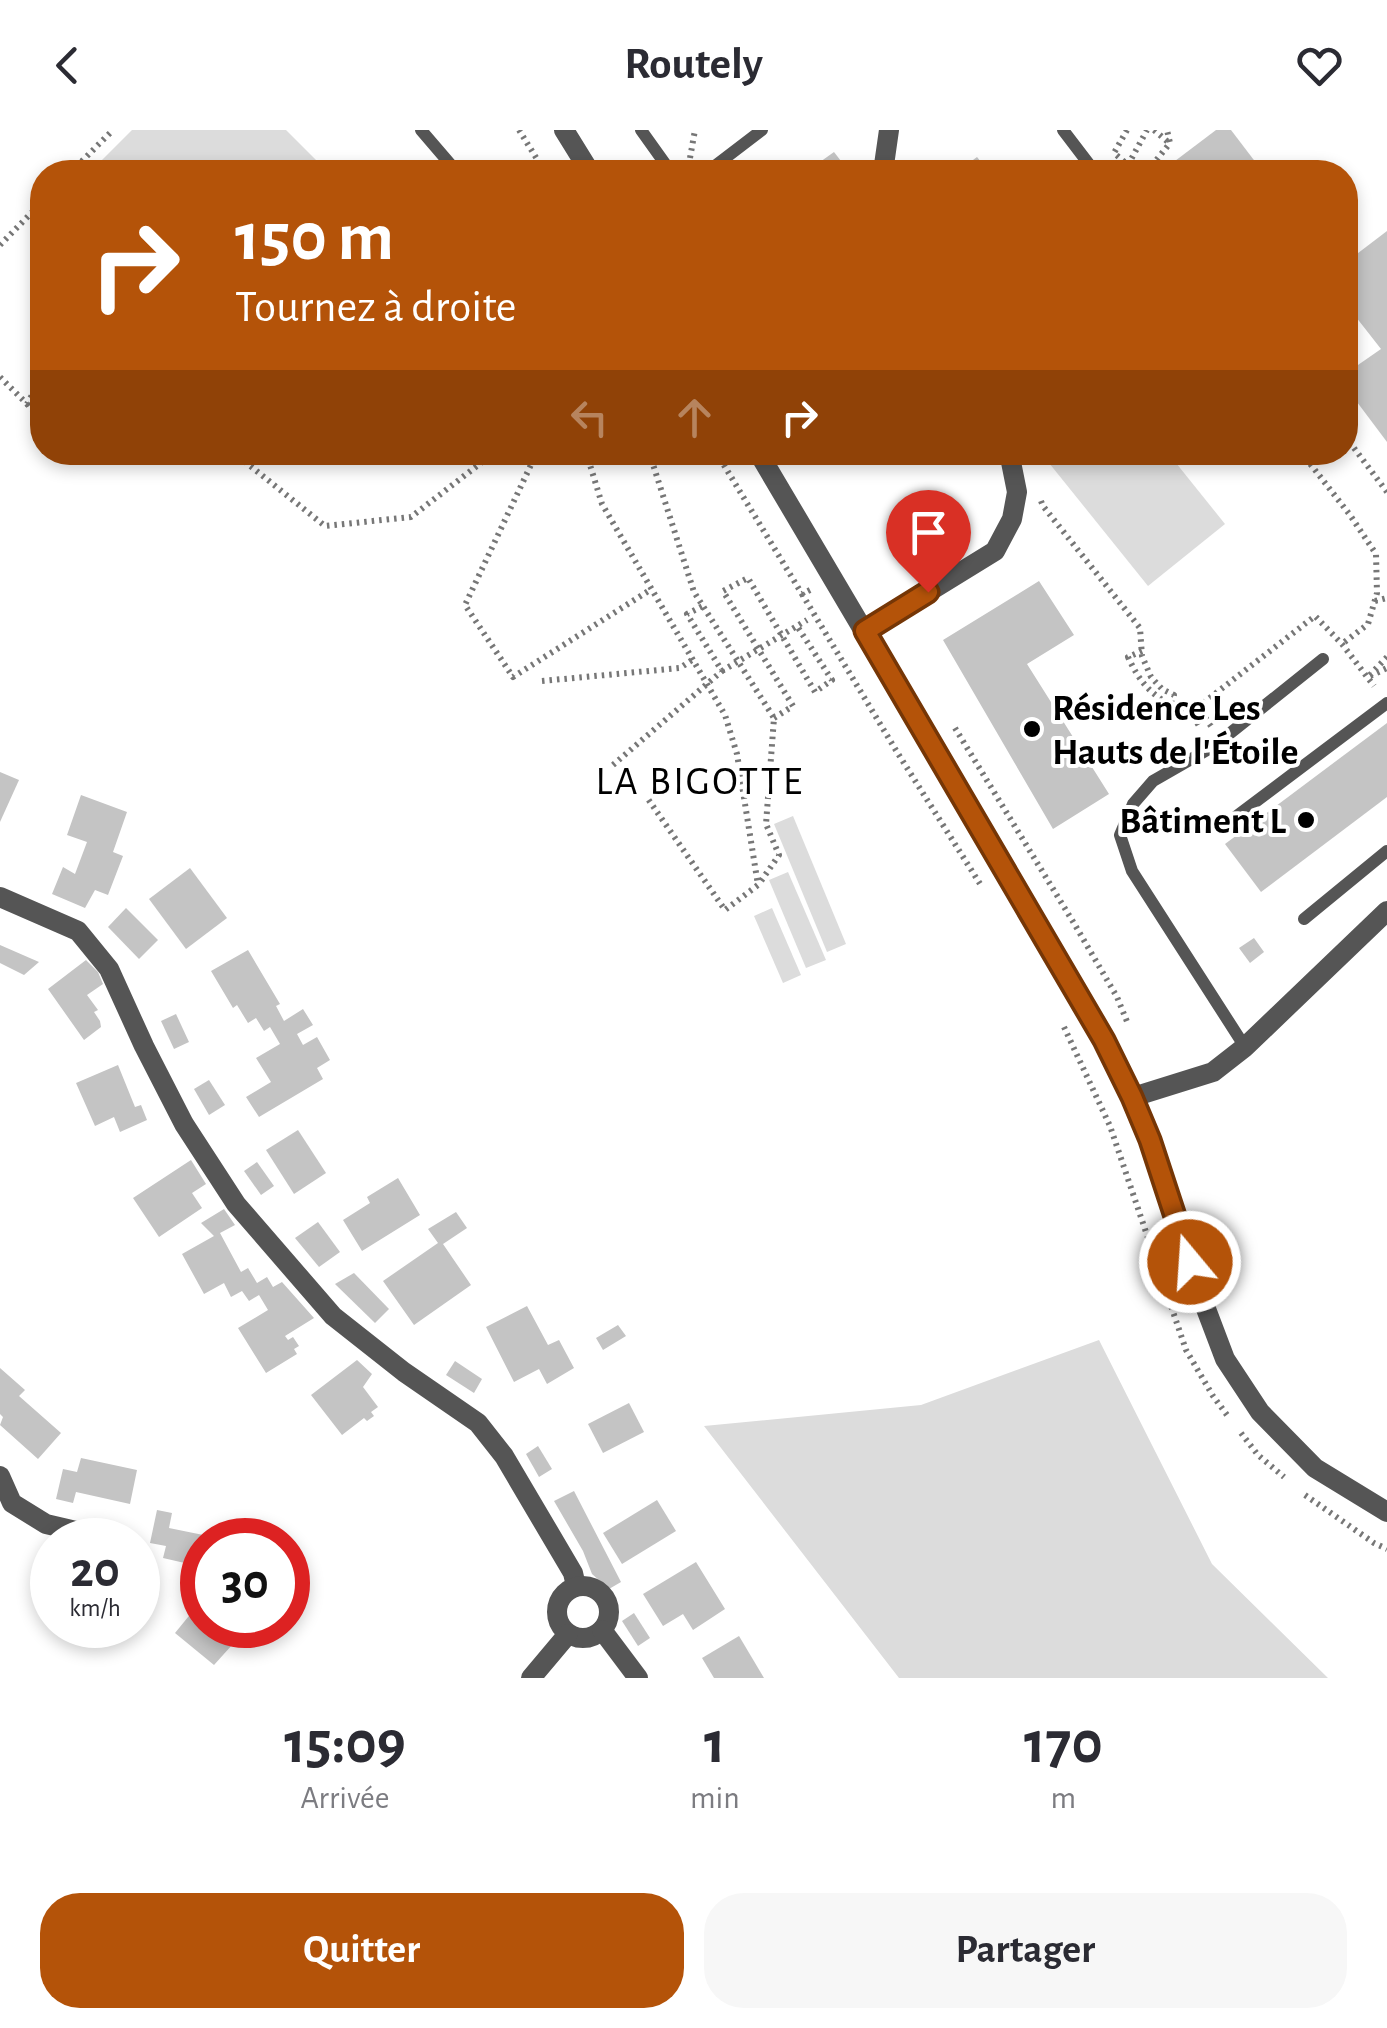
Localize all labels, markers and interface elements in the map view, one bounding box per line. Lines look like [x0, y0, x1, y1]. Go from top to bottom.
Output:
icon: back [40, 38, 95, 93]
icon: heart [1292, 38, 1347, 93]
text: Routely [624, 42, 763, 87]
icon: right [70, 200, 200, 330]
text: 150 m [235, 203, 394, 273]
text: Tournez à droite [235, 285, 517, 330]
icon: left [562, 390, 617, 445]
icon: ahead [667, 390, 722, 445]
icon: right [772, 390, 827, 445]
pin [886, 490, 971, 593]
icon: arrive [901, 505, 956, 560]
place label: Résidence Les Hauts de l'Étoile [1052, 690, 1298, 772]
marker: Résidence Les Hauts de l'Étoile [1021, 718, 1043, 740]
district label: LA BIGOTTE [595, 762, 805, 802]
place label: Bâtiment L [1119, 803, 1287, 841]
marker: Bâtiment L [1295, 809, 1317, 831]
position arrow [1138, 1210, 1242, 1314]
speed limit sign: 30 [180, 1518, 310, 1648]
text: 20 [70, 1546, 120, 1596]
text: km/h [69, 1596, 121, 1621]
text: 15:09 [284, 1714, 406, 1774]
text: 1 [704, 1714, 726, 1774]
text: 170 [1024, 1714, 1103, 1774]
text: Arrivée [300, 1782, 390, 1814]
text: min [690, 1782, 740, 1814]
text: m [1051, 1782, 1076, 1814]
button: Quitter [40, 1893, 684, 2008]
button: Partager [704, 1893, 1347, 2008]

